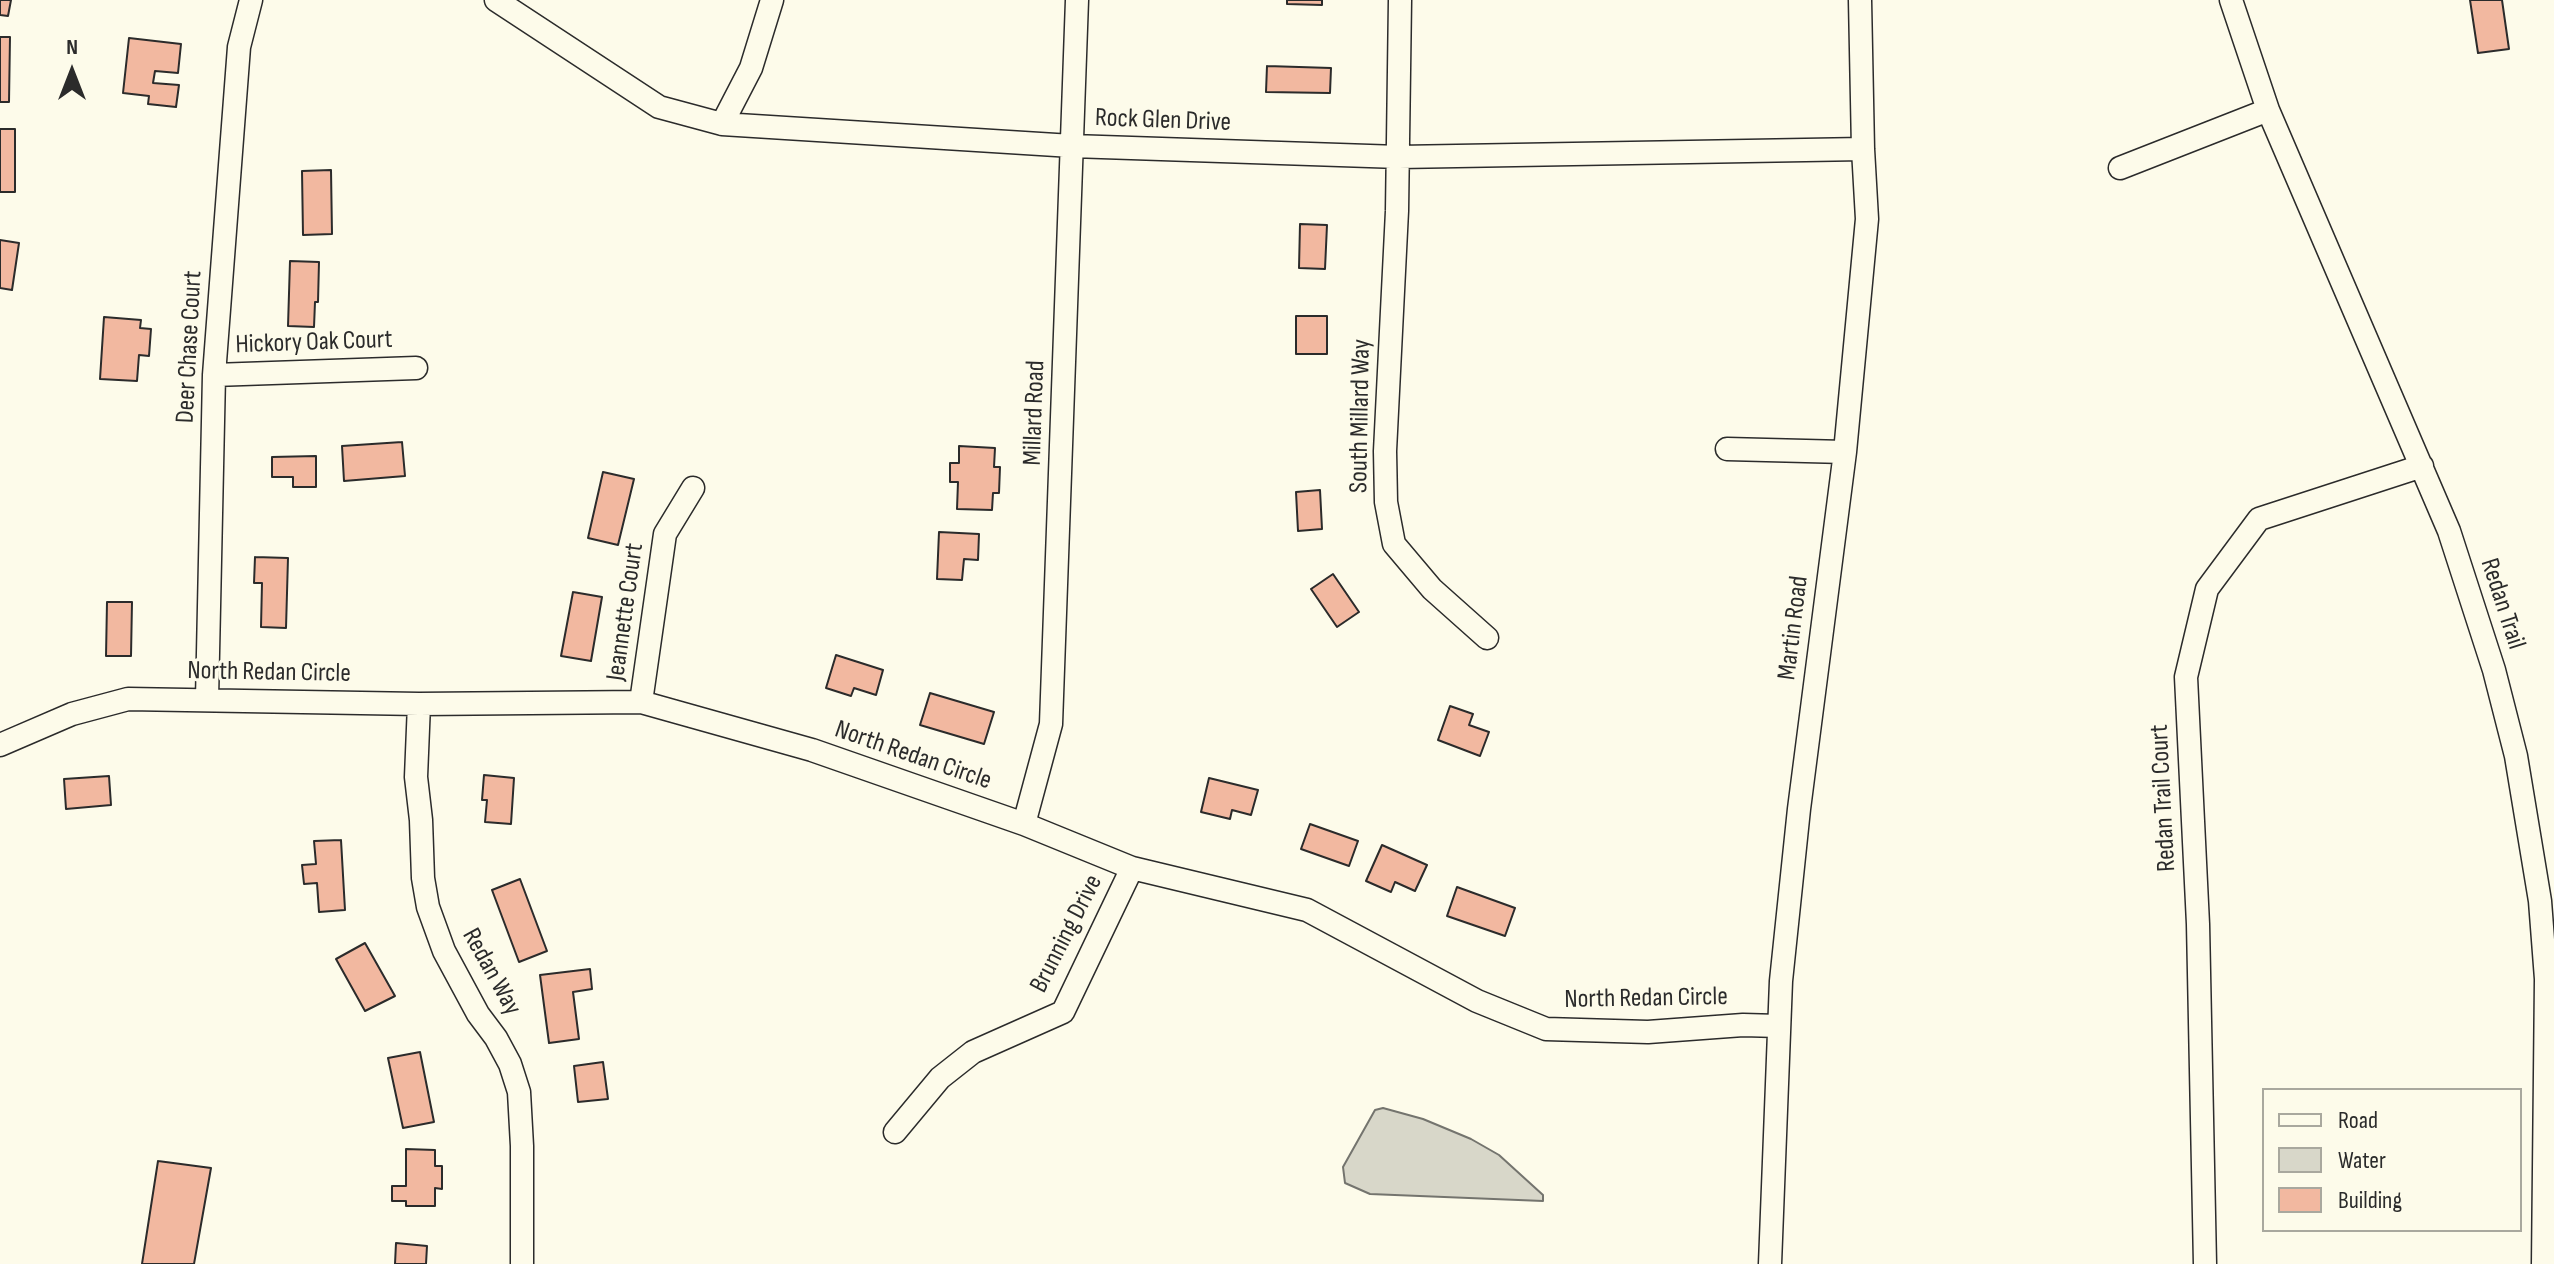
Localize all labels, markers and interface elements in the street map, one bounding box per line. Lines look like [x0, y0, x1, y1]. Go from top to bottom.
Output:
north arrow [32, 32, 112, 112]
text: N [66, 34, 78, 61]
street label: Rock Glen Drive [1095, 103, 1231, 139]
street label: Deer Chase Court [170, 270, 210, 424]
street label: Hickory Oak Court [235, 325, 393, 361]
street label: South Millard Way [1344, 339, 1378, 493]
street label: Millard Road [1018, 360, 1052, 466]
street label: Jeannette Court [601, 541, 651, 683]
street label: Redan Trail [2473, 555, 2531, 653]
street label: Martin Road [1772, 574, 1816, 682]
street label: North Redan Circle [187, 656, 351, 690]
street label: North Redan Circle [831, 715, 995, 797]
street label: Redan Trail Court [2145, 724, 2183, 872]
street label: Brunning Drive [1024, 870, 1110, 998]
street label: Redan Way [454, 923, 528, 1021]
street label: North Redan Circle [1564, 982, 1728, 1016]
legend [2262, 1088, 2522, 1232]
text: Road [2338, 1106, 2378, 1135]
text: Water [2338, 1146, 2386, 1175]
text: Building [2338, 1186, 2402, 1215]

